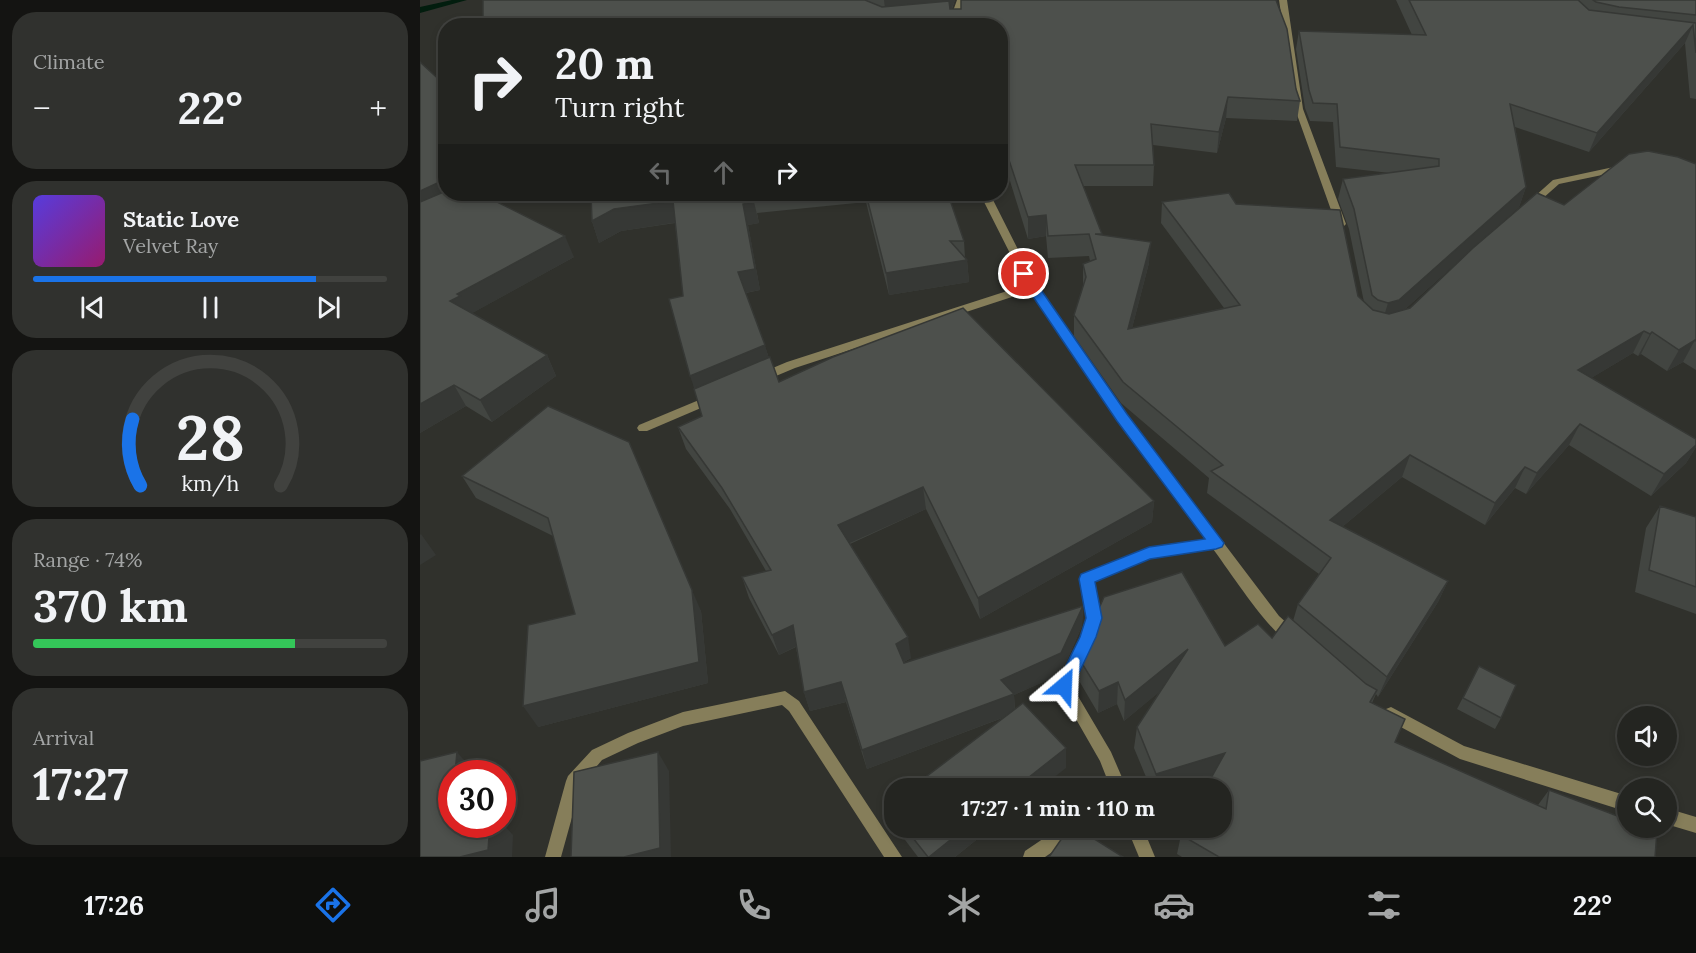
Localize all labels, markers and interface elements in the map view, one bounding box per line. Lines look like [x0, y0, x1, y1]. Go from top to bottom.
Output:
text: 20 m [555, 37, 654, 91]
icon: right [456, 42, 534, 120]
text: Climate [33, 49, 105, 74]
text: 22° [177, 79, 243, 136]
text: − [33, 87, 51, 129]
text: + [369, 87, 387, 129]
text: Turn right [555, 90, 684, 124]
icon: left [644, 156, 677, 189]
icon: ahead [707, 156, 740, 189]
icon: right [770, 156, 803, 189]
text: Static Love [123, 205, 239, 233]
text: Velvet Ray [123, 233, 218, 258]
pin [998, 248, 1049, 299]
icon: arrive [1007, 257, 1040, 290]
icon: previous [76, 291, 109, 324]
icon: pause [194, 291, 227, 324]
icon: next [312, 291, 345, 324]
text: 28 [176, 397, 244, 477]
text: km/h [181, 469, 239, 497]
text: Range · 74% [33, 547, 143, 572]
text: 370 km [33, 577, 188, 634]
position arrow [1032, 654, 1096, 718]
map controls [1617, 706, 1677, 838]
button: sound [1617, 706, 1677, 766]
text: Arrival [33, 725, 94, 750]
text: 17:27 [33, 755, 129, 812]
speed limit sign: 30 [438, 760, 516, 838]
button: search [1617, 778, 1677, 838]
text: 17:27 · 1 min · 110 m [961, 794, 1155, 822]
icon: directions [312, 884, 354, 926]
icon: music [522, 884, 564, 926]
icon: phone [733, 884, 775, 926]
icon: climate [943, 884, 985, 926]
icon: car [1153, 884, 1195, 926]
icon: filters [1363, 884, 1405, 926]
text: 17:26 [84, 888, 144, 922]
text: 22° [1573, 888, 1612, 922]

